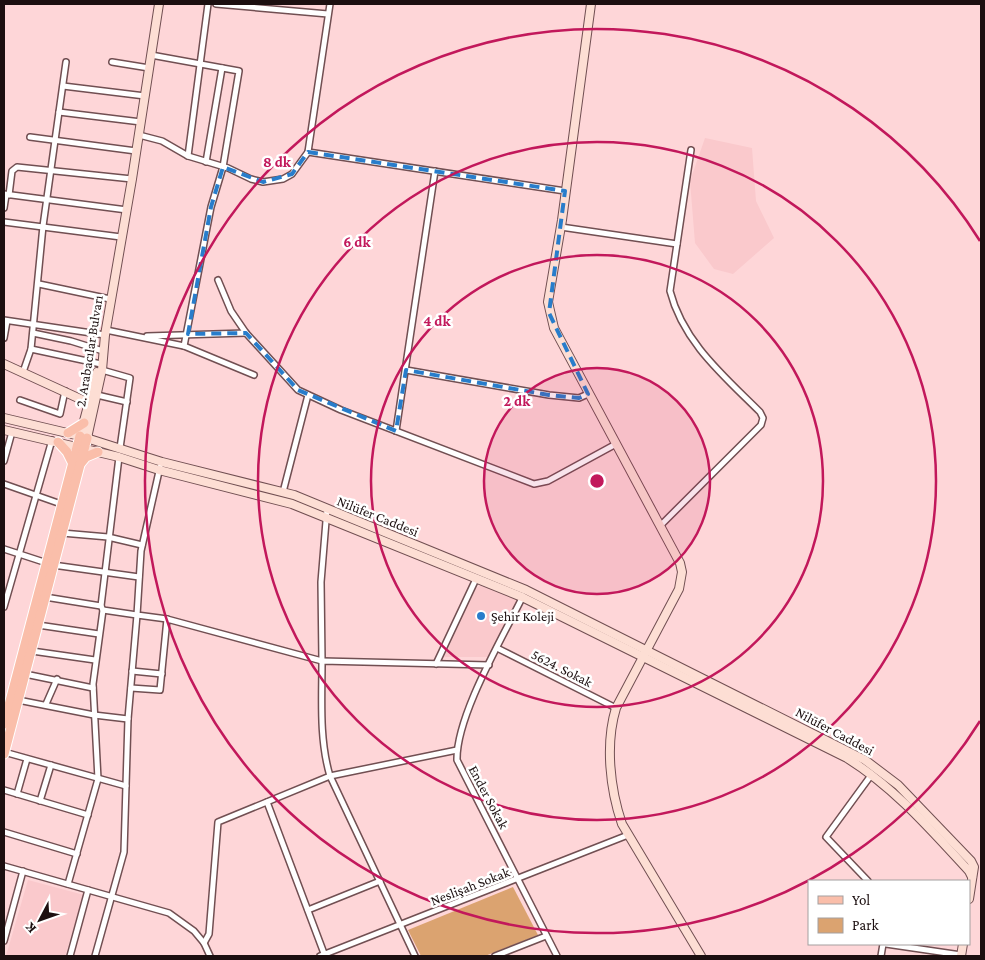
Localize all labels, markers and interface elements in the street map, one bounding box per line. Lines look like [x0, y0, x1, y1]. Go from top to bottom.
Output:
text: 8 dk [263, 154, 292, 170]
text: 6 dk [343, 234, 372, 250]
street label: 2. Arabacılar Bulvarı [72, 294, 106, 408]
text: 4 dk [423, 313, 452, 329]
text: 2 dk [504, 393, 531, 409]
centre of rings [588, 472, 606, 490]
street label: Nilüfer Caddesi [335, 492, 421, 540]
place label: Şehir Koleji [491, 608, 555, 625]
marker: Şehir Koleji [475, 610, 487, 622]
street label: 5624. Sokak [529, 646, 595, 690]
street label: Nilüfer Caddesi [793, 704, 877, 759]
street label: Ender Sokak [466, 763, 513, 832]
street label: Neslişah Sokak [428, 863, 512, 908]
legend [808, 880, 970, 945]
text: Yol [852, 892, 870, 908]
north arrow [15, 895, 65, 945]
text: Park [852, 917, 879, 933]
text: K [21, 919, 39, 937]

